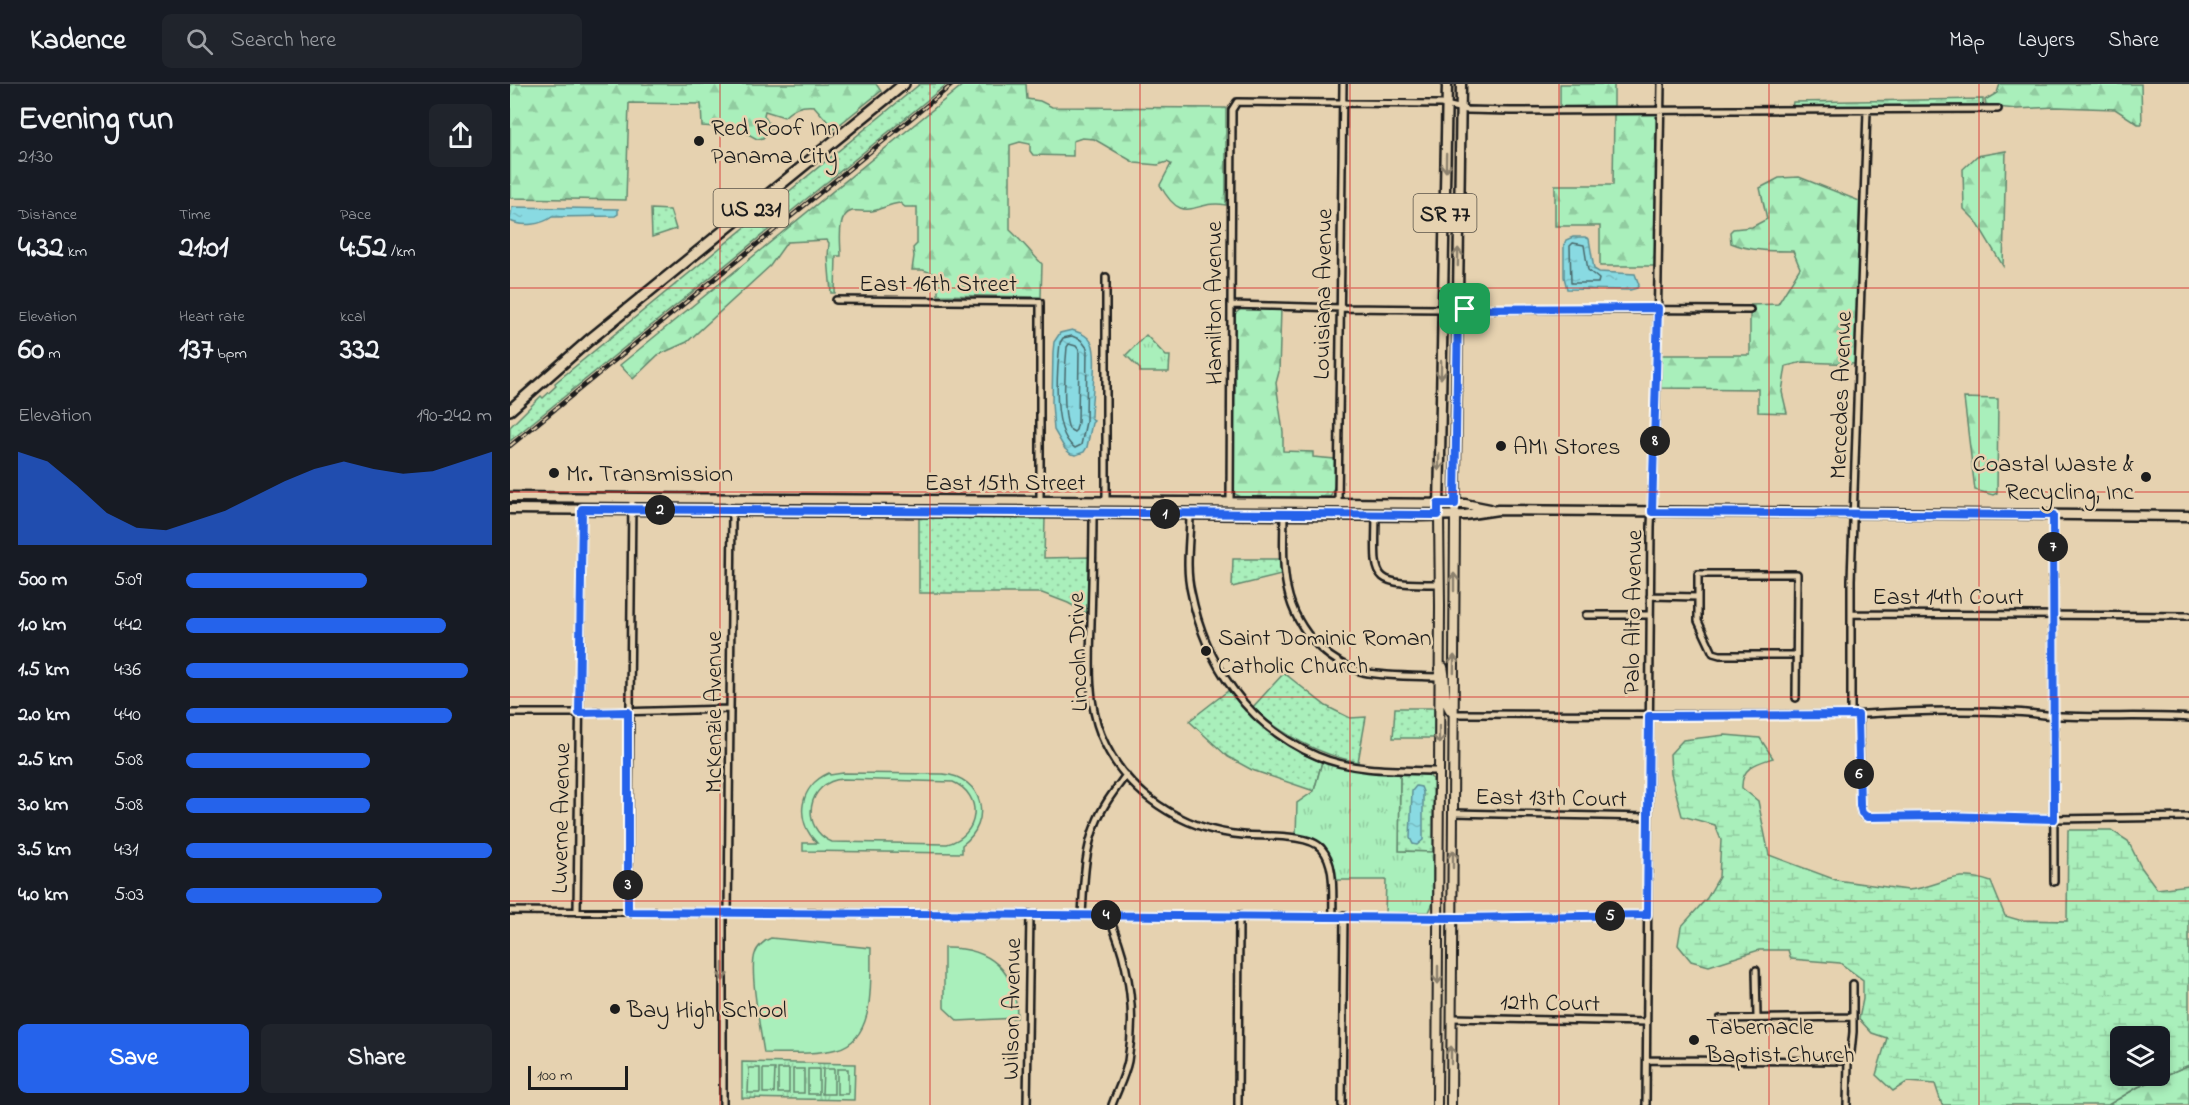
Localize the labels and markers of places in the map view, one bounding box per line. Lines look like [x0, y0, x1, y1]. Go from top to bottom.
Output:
place label: Red Roof Inn Panama City [711, 112, 839, 176]
marker: Red Roof Inn Panama City [692, 134, 706, 148]
pin [1439, 283, 1490, 334]
pin: 8 [1640, 426, 1670, 456]
place label: AMI Stores [1513, 431, 1620, 466]
marker: AMI Stores [1494, 439, 1508, 453]
place label: Coastal Waste & Recycling, Inc [1973, 448, 2134, 512]
place label: Mr. Transmission [566, 458, 733, 493]
marker: Mr. Transmission [547, 466, 561, 480]
marker: Coastal Waste & Recycling, Inc [2139, 470, 2153, 484]
pin: 2 [645, 495, 675, 525]
pin: 1 [1150, 499, 1180, 529]
pin: 7 [2038, 532, 2068, 562]
place label: Saint Dominic Roman Catholic Church [1218, 622, 1432, 685]
marker: Saint Dominic Roman Catholic Church [1199, 644, 1213, 658]
pin: 6 [1844, 759, 1874, 789]
pin: 3 [613, 870, 643, 900]
pin: 4 [1091, 900, 1121, 930]
pin: 5 [1595, 901, 1625, 931]
place label: Bay High School [626, 994, 787, 1030]
marker: Bay High School [608, 1002, 622, 1016]
place label: Tabernacle Baptist Church [1705, 1011, 1855, 1074]
marker: Tabernacle Baptist Church [1687, 1033, 1701, 1047]

